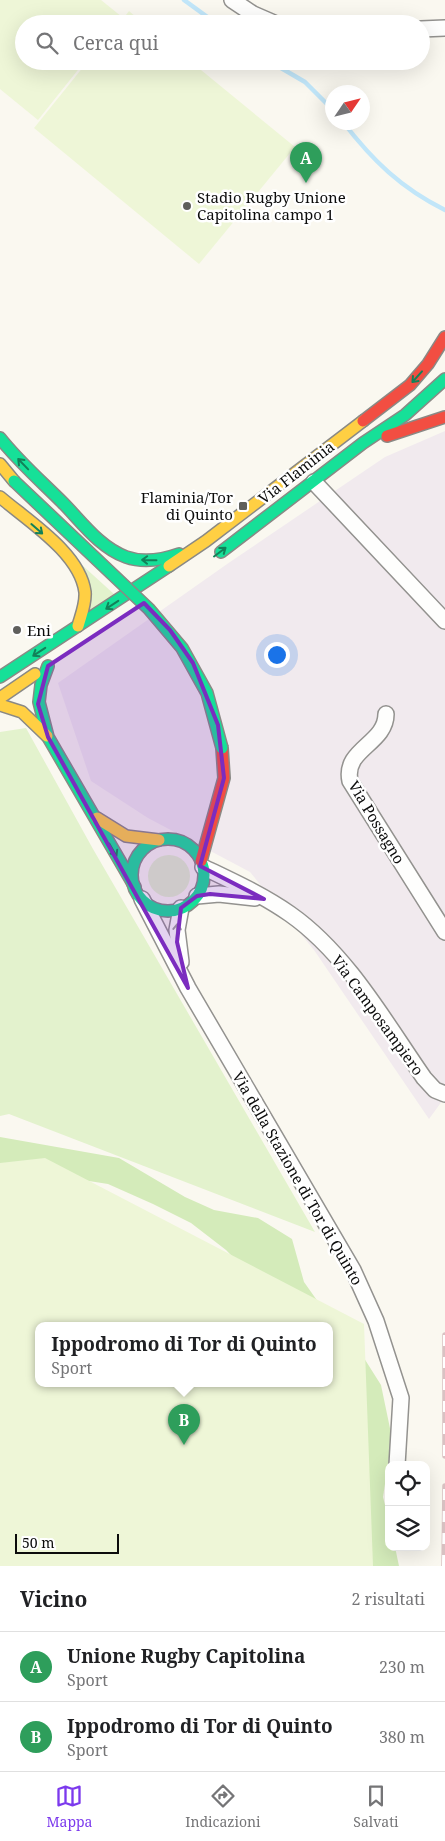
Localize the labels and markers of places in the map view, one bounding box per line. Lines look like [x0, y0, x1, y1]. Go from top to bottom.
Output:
pin: A [290, 142, 322, 183]
place label: Stadio Rugby Unione Capitolina campo 1 [197, 187, 346, 224]
marker: Stadio Rugby Unione Capitolina campo 1 [181, 200, 193, 212]
place label: Flaminia/Tor di Quinto [141, 487, 233, 524]
marker: Flaminia/Tor di Quinto [237, 500, 249, 512]
place label: Eni [27, 620, 51, 640]
marker: Eni [11, 624, 23, 636]
pin: B [168, 1404, 200, 1445]

